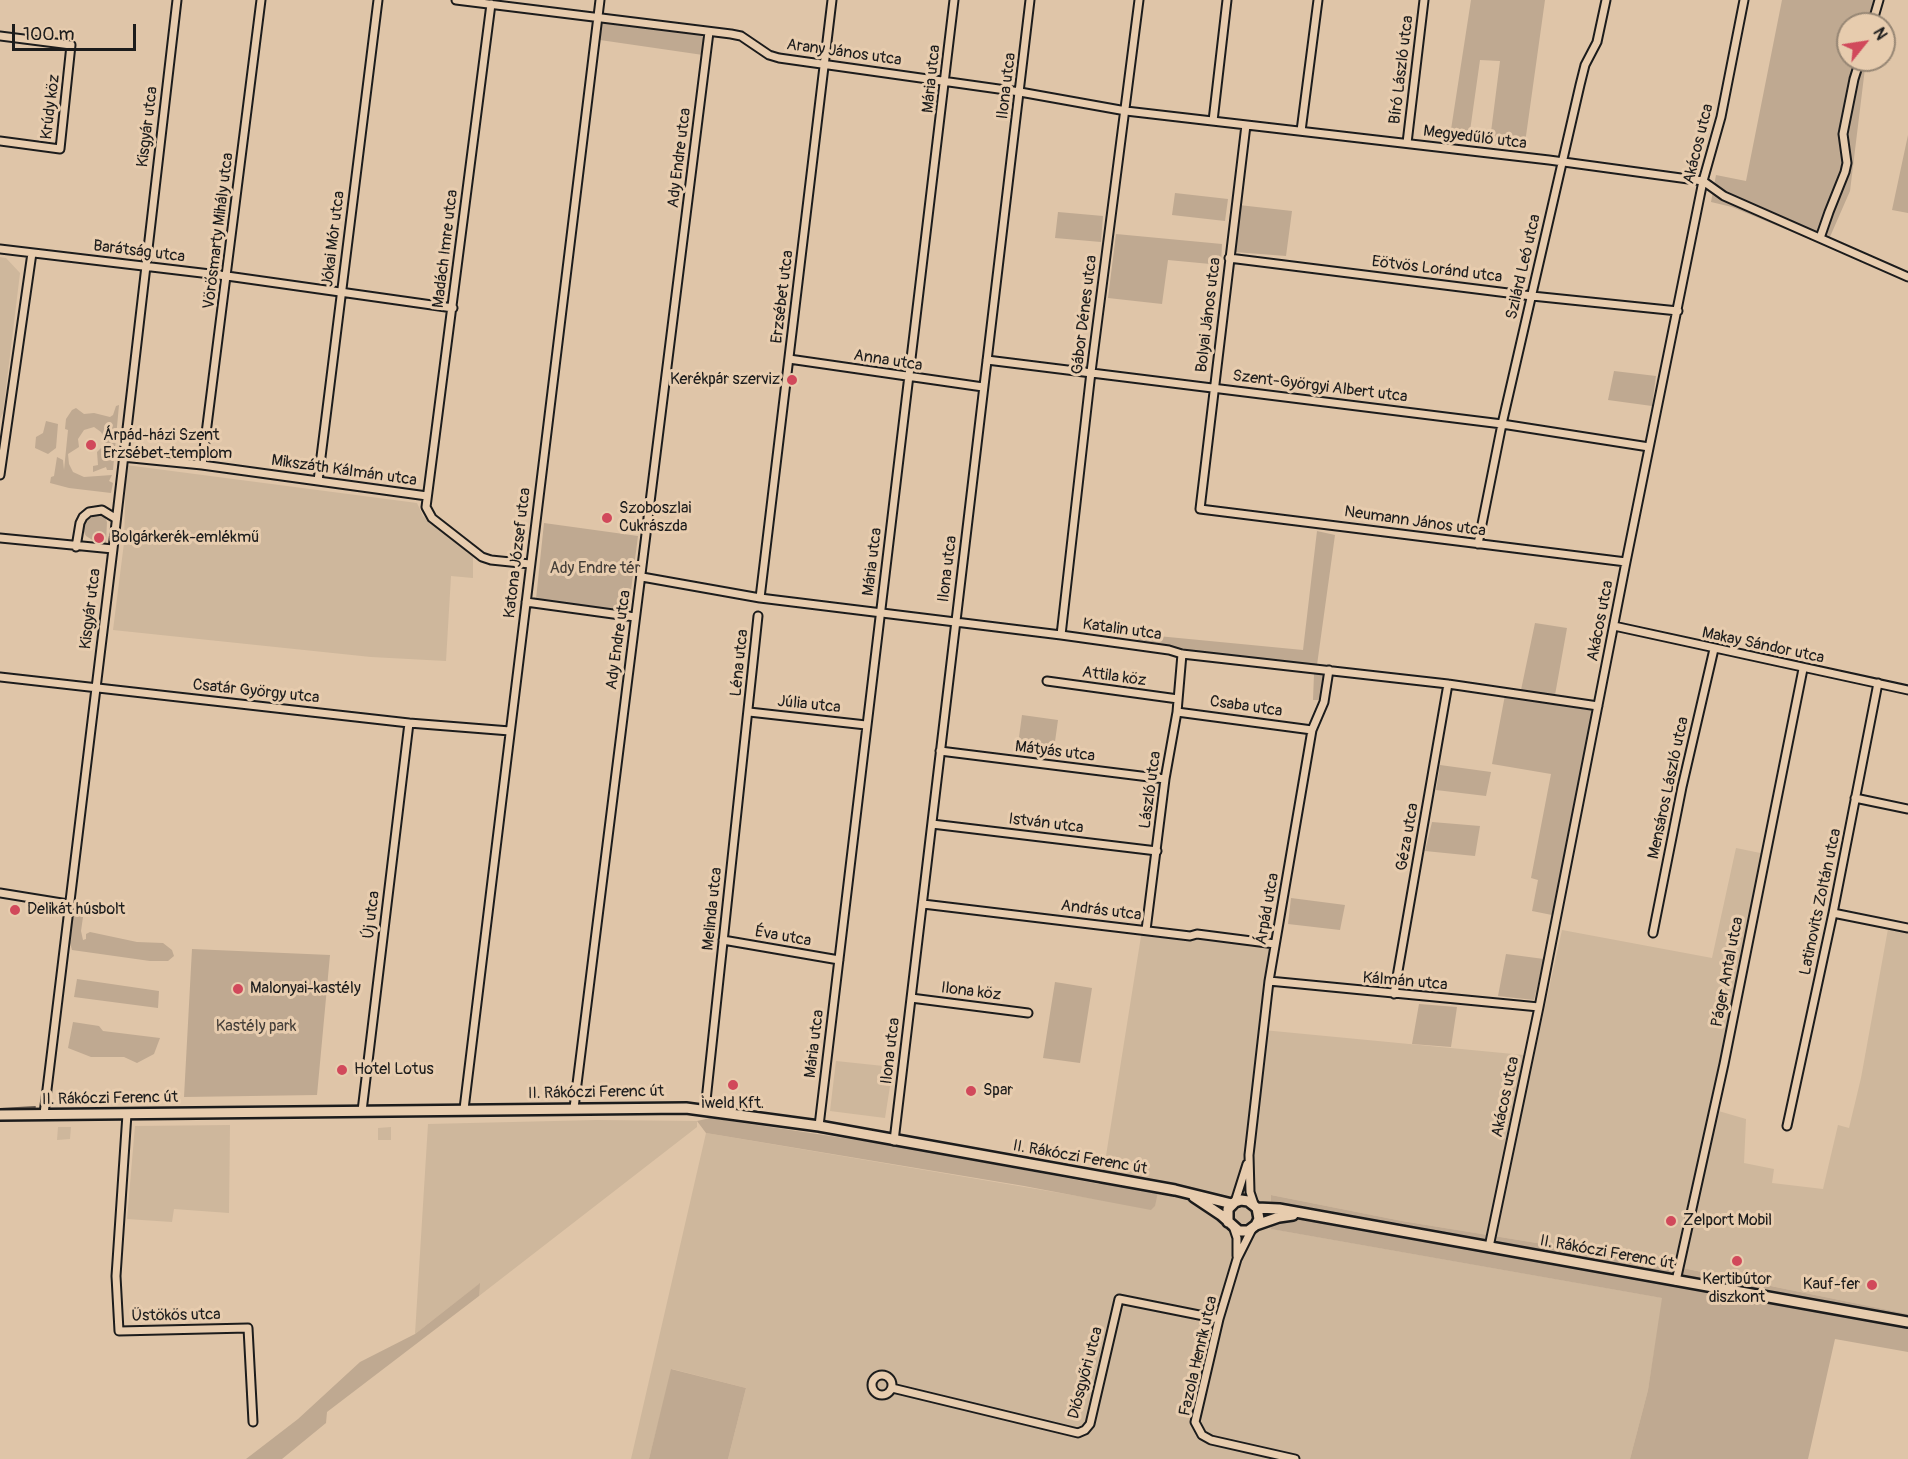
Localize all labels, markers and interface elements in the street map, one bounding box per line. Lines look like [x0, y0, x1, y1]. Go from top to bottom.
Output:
scale bar [15, 12, 140, 50]
north arrow [1836, 12, 1896, 72]
street label: Bíró László utca [1386, 14, 1418, 126]
text: 100 m [23, 23, 75, 46]
text: N [1868, 24, 1891, 44]
street label: Arany János utca [785, 35, 903, 71]
street label: Mária utca [919, 44, 945, 114]
street label: Ilona utca [993, 52, 1021, 120]
street label: Krúdy köz [37, 73, 65, 141]
street label: Kisgyár utca [134, 86, 162, 168]
street label: Akácos utca [1680, 102, 1718, 186]
street label: Ady Endre utca [664, 107, 696, 209]
street label: Megyedűlő utca [1422, 122, 1528, 154]
street label: Vörösmarty Mihály utca [200, 152, 238, 310]
street label: Madách Imre utca [429, 189, 463, 309]
street label: Jókai Mór utca [319, 190, 349, 288]
street label: Szilárd Leó utca [1503, 212, 1545, 322]
street label: Barátság utca [92, 237, 186, 267]
street label: Erzsébet utca [768, 249, 798, 345]
street label: Eötvös Loránd utca [1371, 252, 1503, 288]
street label: Gábor Dénes utca [1068, 254, 1102, 376]
street label: Bolyai János utca [1192, 256, 1226, 374]
street label: Anna utca [852, 346, 924, 376]
street label: Szent-Györgyi Albert utca [1231, 367, 1409, 407]
place label: Kerékpár szerviz [670, 370, 780, 390]
marker: Kerékpár szerviz [785, 373, 799, 387]
place label: Árpád-házi Szent Erzsébet-templom [103, 426, 232, 464]
marker: Árpád-házi Szent Erzsébet-templom [84, 438, 98, 452]
street label: Mikszáth Kálmán utca [270, 451, 418, 491]
street label: Katona József utca [500, 487, 536, 619]
place label: Szoboszlai Cukrászda [619, 499, 691, 537]
street label: Neumann János utca [1343, 503, 1487, 541]
marker: Szoboszlai Cukrászda [600, 511, 614, 525]
street label: Mária utca [859, 527, 887, 597]
place label: Bolgárkerék-emlékmű [111, 528, 259, 548]
marker: Bolgárkerék-emlékmű [92, 531, 106, 545]
street label: Ilona utca [934, 535, 962, 603]
park label: Ady Endre tér [549, 559, 641, 579]
street label: Kisgyár utca [77, 568, 105, 650]
street label: Akácos utca [1584, 579, 1618, 663]
street label: Ady Endre utca [602, 589, 636, 691]
street label: Katalin utca [1081, 615, 1163, 645]
street label: Makay Sándor utca [1700, 624, 1826, 668]
street label: Léna utca [727, 628, 753, 698]
street label: Attila köz [1081, 663, 1147, 691]
street label: Csatár György utca [192, 676, 320, 708]
street label: Júlia utca [776, 692, 842, 718]
street label: Csaba utca [1208, 692, 1284, 722]
street label: Mensáros László utca [1645, 715, 1693, 861]
street label: Mátyás utca [1014, 738, 1096, 766]
street label: László utca [1136, 750, 1166, 830]
street label: Géza utca [1393, 802, 1423, 872]
street label: István utca [1007, 810, 1085, 838]
street label: Latinovits Zoltán utca [1796, 827, 1846, 977]
street label: Melinda utca [699, 866, 727, 952]
street label: Árpád utca [1252, 871, 1284, 947]
street label: Új utca [360, 890, 384, 940]
street label: András utca [1060, 897, 1142, 925]
place label: Delikát húsbolt [27, 900, 125, 920]
marker: Delikát húsbolt [8, 903, 22, 917]
street label: Páger Antal utca [1708, 915, 1748, 1029]
street label: Éva utca [753, 923, 813, 951]
street label: Kálmán utca [1362, 969, 1448, 995]
place label: Malonyai-kastély [250, 979, 361, 999]
street label: Ilona köz [940, 979, 1002, 1005]
marker: Malonyai-kastély [231, 982, 245, 996]
street label: Mária utca [801, 1009, 829, 1079]
park label: Kastély park [216, 1017, 296, 1037]
street label: Ilona utca [877, 1017, 905, 1085]
street label: Akácos utca [1488, 1055, 1524, 1139]
place label: Hotel Lotus [354, 1060, 434, 1080]
marker: Hotel Lotus [335, 1063, 349, 1077]
marker: iweld Kft. [726, 1078, 740, 1092]
place label: Spar [983, 1081, 1013, 1101]
street label: II. Rákóczi Ferenc út [528, 1082, 664, 1104]
marker: Spar [964, 1084, 978, 1098]
street label: II. Rákóczi Ferenc út [42, 1088, 178, 1110]
place label: iweld Kft. [702, 1094, 764, 1114]
street label: II. Rákóczi Ferenc út [1011, 1137, 1149, 1179]
place label: Zelport Mobil [1683, 1211, 1772, 1231]
marker: Zelport Mobil [1664, 1214, 1678, 1228]
street label: II. Rákóczi Ferenc út [1538, 1232, 1676, 1274]
marker: Kertibútor diszkont [1730, 1254, 1744, 1268]
place label: Kertibútor diszkont [1702, 1270, 1772, 1308]
place label: Kauf-fer [1803, 1275, 1860, 1295]
marker: Kauf-fer [1865, 1278, 1879, 1292]
street label: Fazola Henrik utca [1176, 1294, 1222, 1418]
street label: Üstökös utca [131, 1306, 221, 1326]
street label: Diósgyőri utca [1064, 1325, 1108, 1421]

